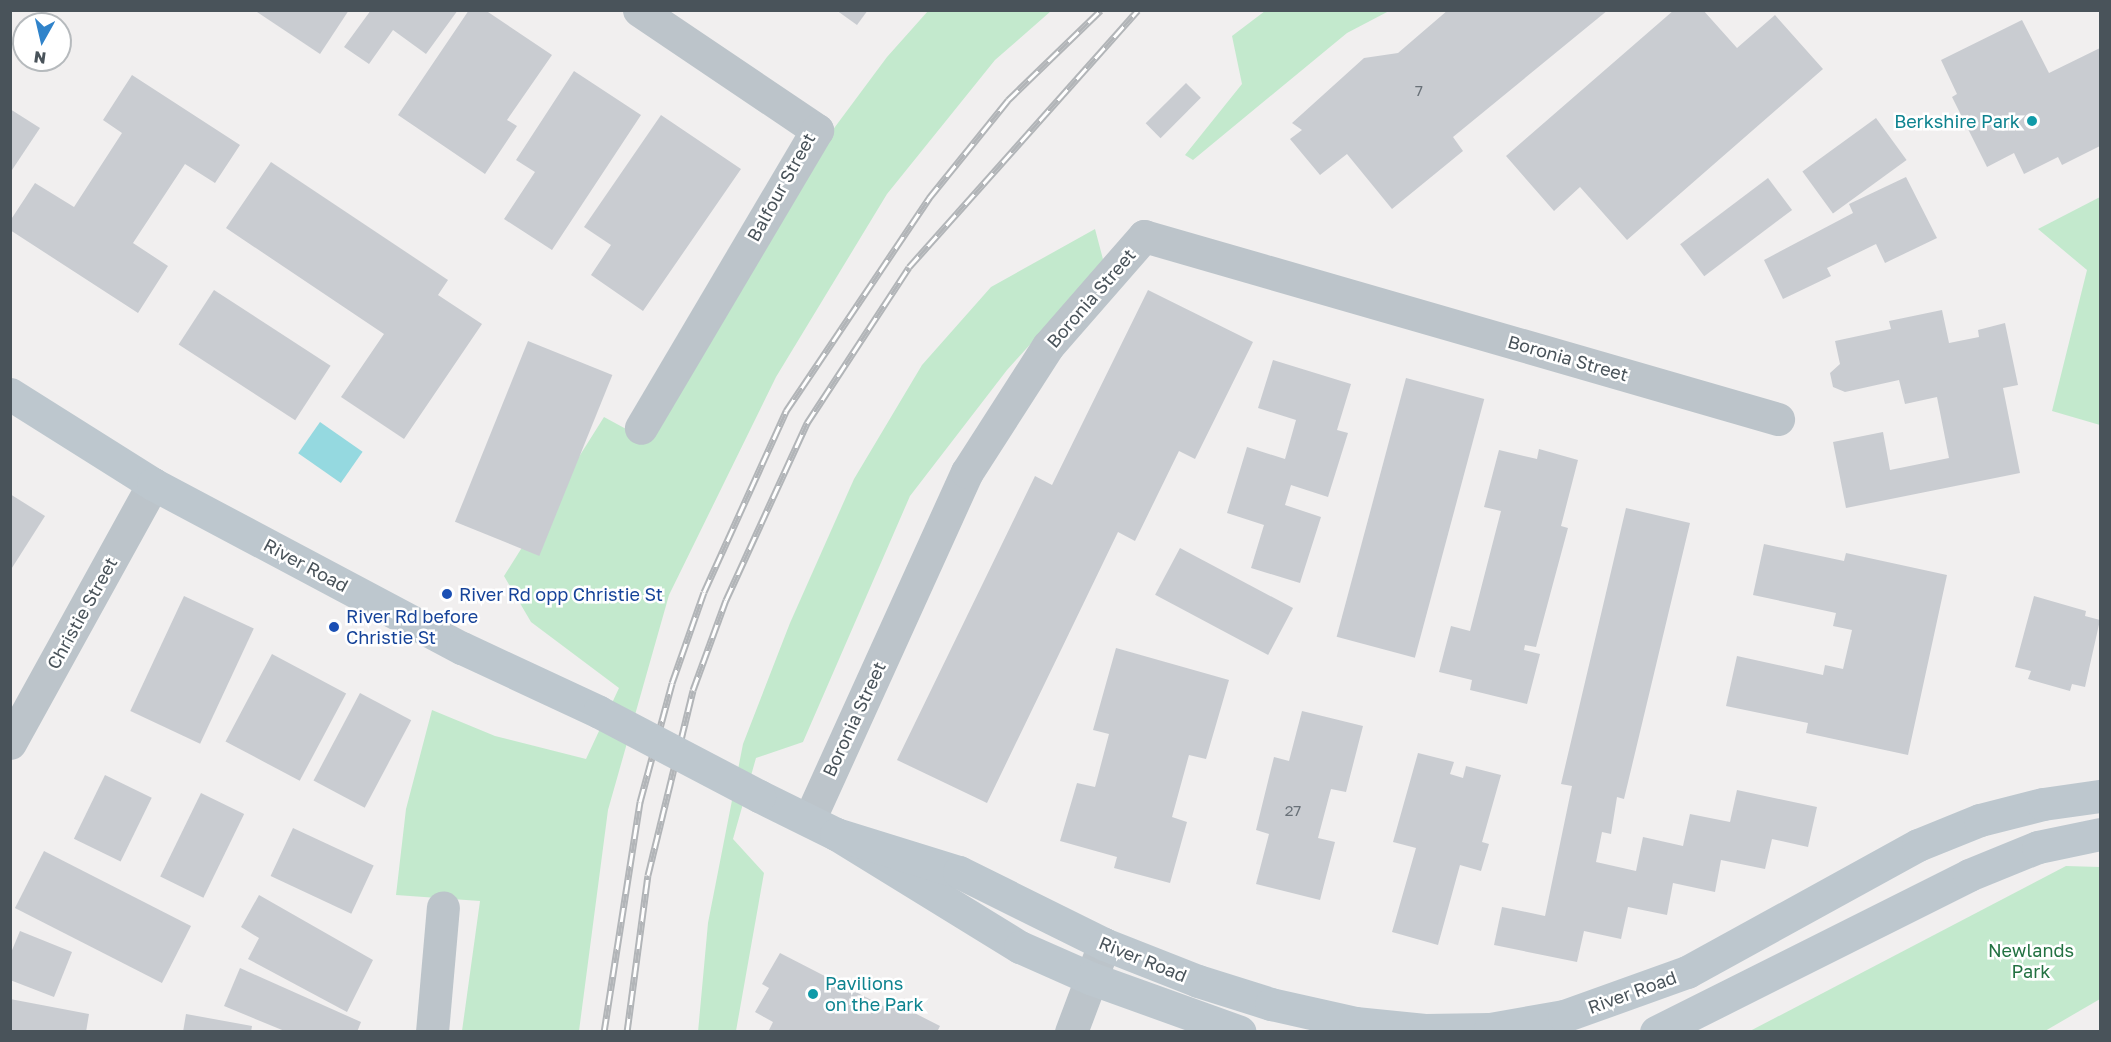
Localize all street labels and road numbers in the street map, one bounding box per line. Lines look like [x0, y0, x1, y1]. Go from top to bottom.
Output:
street label: Balfour Street [742, 129, 820, 245]
street label: Boronia Street [1042, 244, 1140, 352]
street label: Boronia Street [1505, 330, 1631, 386]
street label: River Road [260, 534, 352, 596]
street label: Christie Street [42, 553, 122, 673]
street label: Boronia Street [818, 658, 890, 780]
street label: River Road [1096, 932, 1190, 986]
street label: River Road [1585, 966, 1679, 1018]

